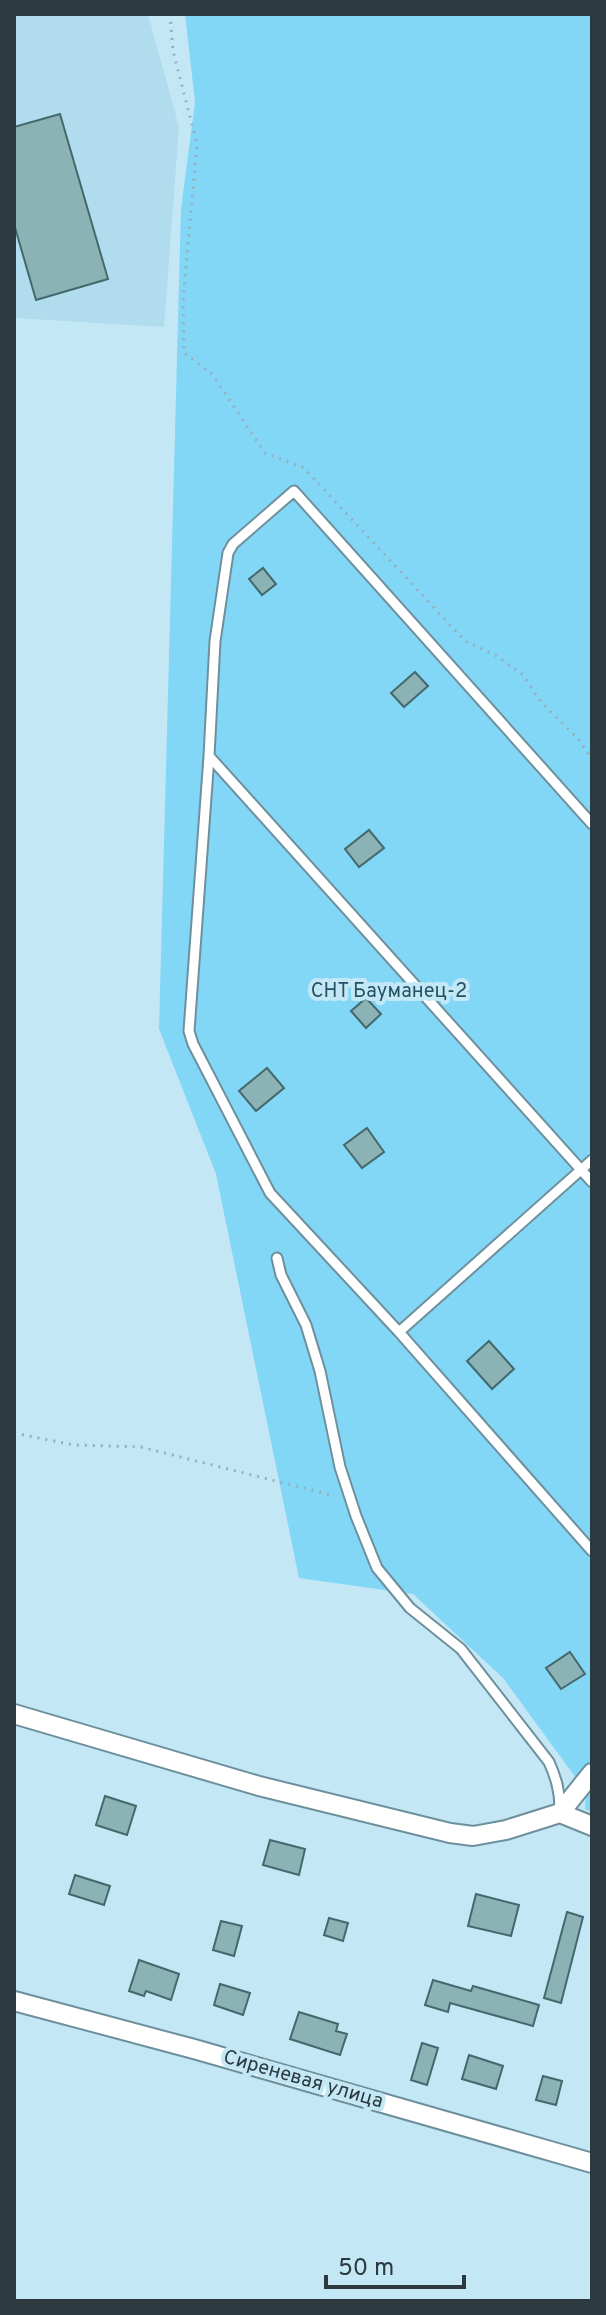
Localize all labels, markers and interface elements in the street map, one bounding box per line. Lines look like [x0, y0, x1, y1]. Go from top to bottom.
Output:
park label: СНТ Бауманец-2 [311, 979, 467, 1005]
street label: Сиреневая улица [220, 2045, 386, 2115]
scale bar [326, 2239, 464, 2289]
text: 50 m [338, 2254, 394, 2284]

